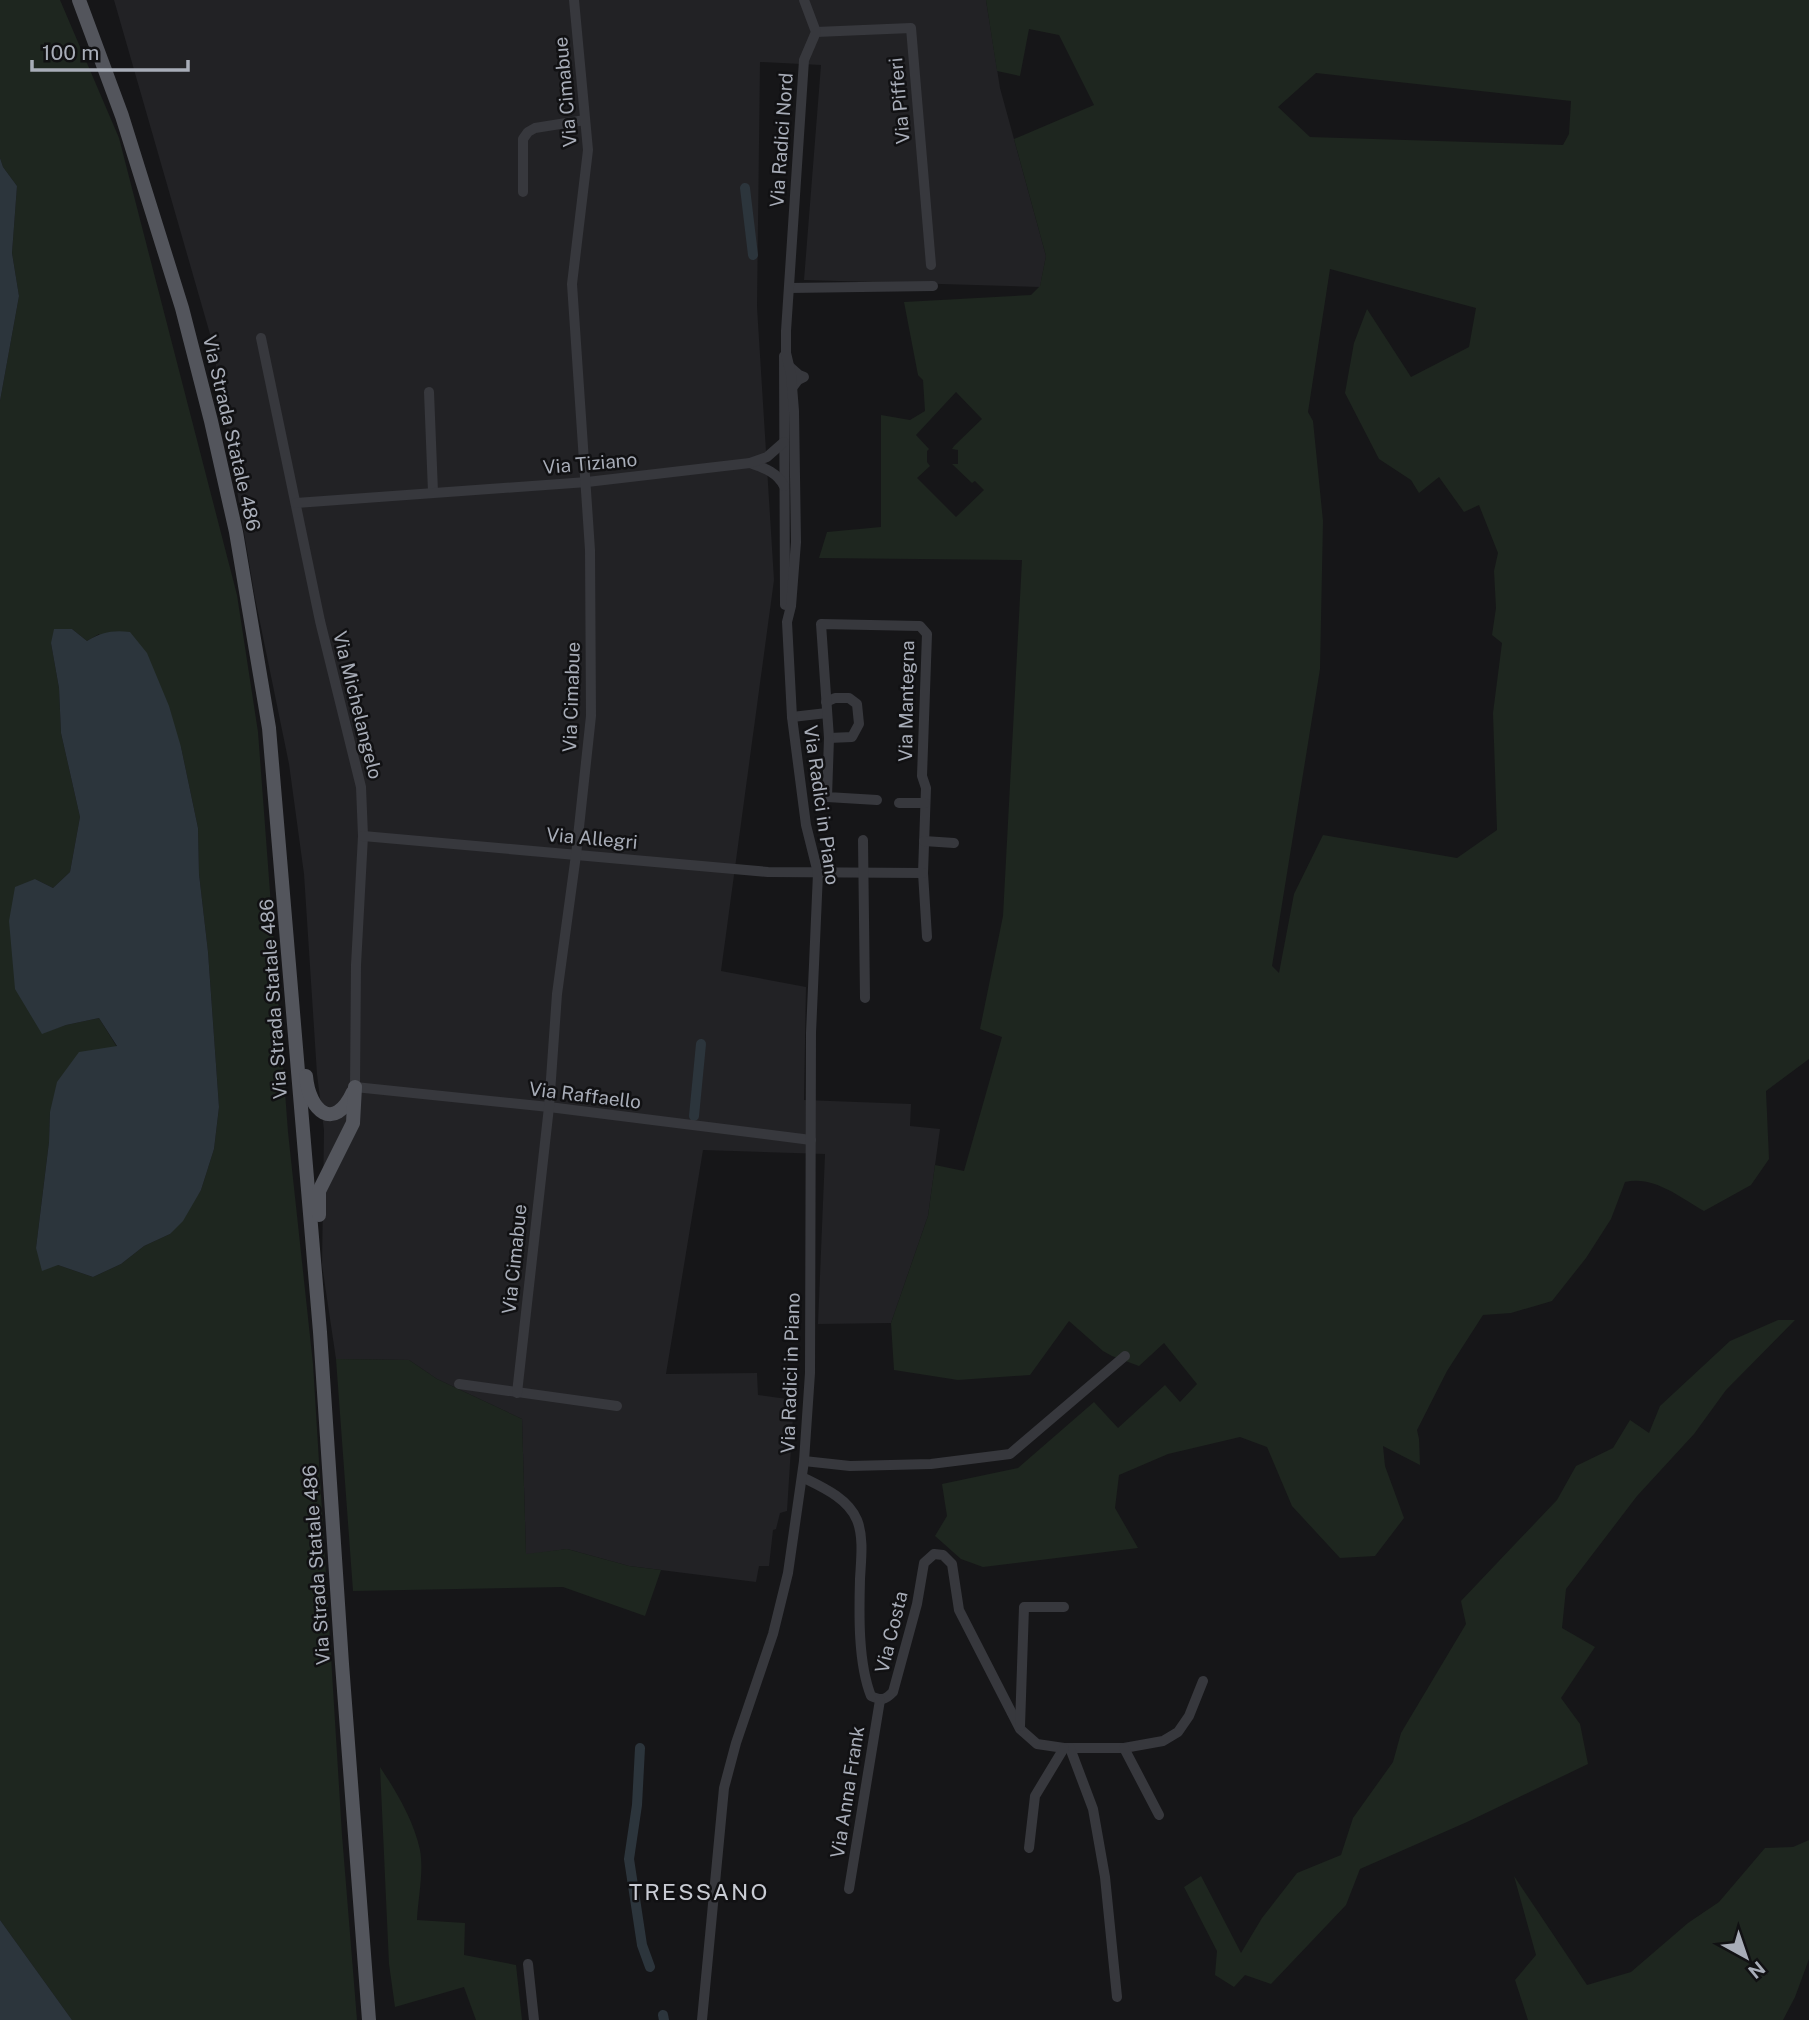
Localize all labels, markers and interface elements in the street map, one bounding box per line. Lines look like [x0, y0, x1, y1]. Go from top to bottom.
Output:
scale bar [32, 28, 187, 72]
street label: Via Cimabue [549, 36, 581, 148]
text: 100 m [42, 40, 99, 65]
street label: Via Pifferi [884, 57, 914, 145]
street label: Via Radici Nord [765, 72, 797, 208]
street label: Via Strada Statale 486 [199, 333, 265, 533]
street label: Via Tiziano [542, 448, 638, 478]
street label: Via Michelangelo [329, 629, 387, 781]
street label: Via Mantegna [894, 640, 918, 762]
street label: Via Cimabue [558, 641, 584, 753]
street label: Via Radici in Piano [800, 724, 844, 886]
street label: Via Allegri [545, 823, 639, 853]
street label: Via Strada Statale 486 [255, 898, 291, 1100]
street label: Via Raffaello [528, 1077, 642, 1113]
street label: Via Cimabue [497, 1203, 531, 1315]
street label: Via Radici in Piano [776, 1292, 804, 1454]
street label: Via Strada Statale 486 [298, 1464, 334, 1666]
street label: Via Costa [870, 1589, 912, 1675]
street label: Via Anna Frank [826, 1724, 868, 1860]
district label: TRESSANO [629, 1878, 769, 1905]
north arrow [1711, 1922, 1781, 1992]
text: N [1744, 1957, 1770, 1983]

